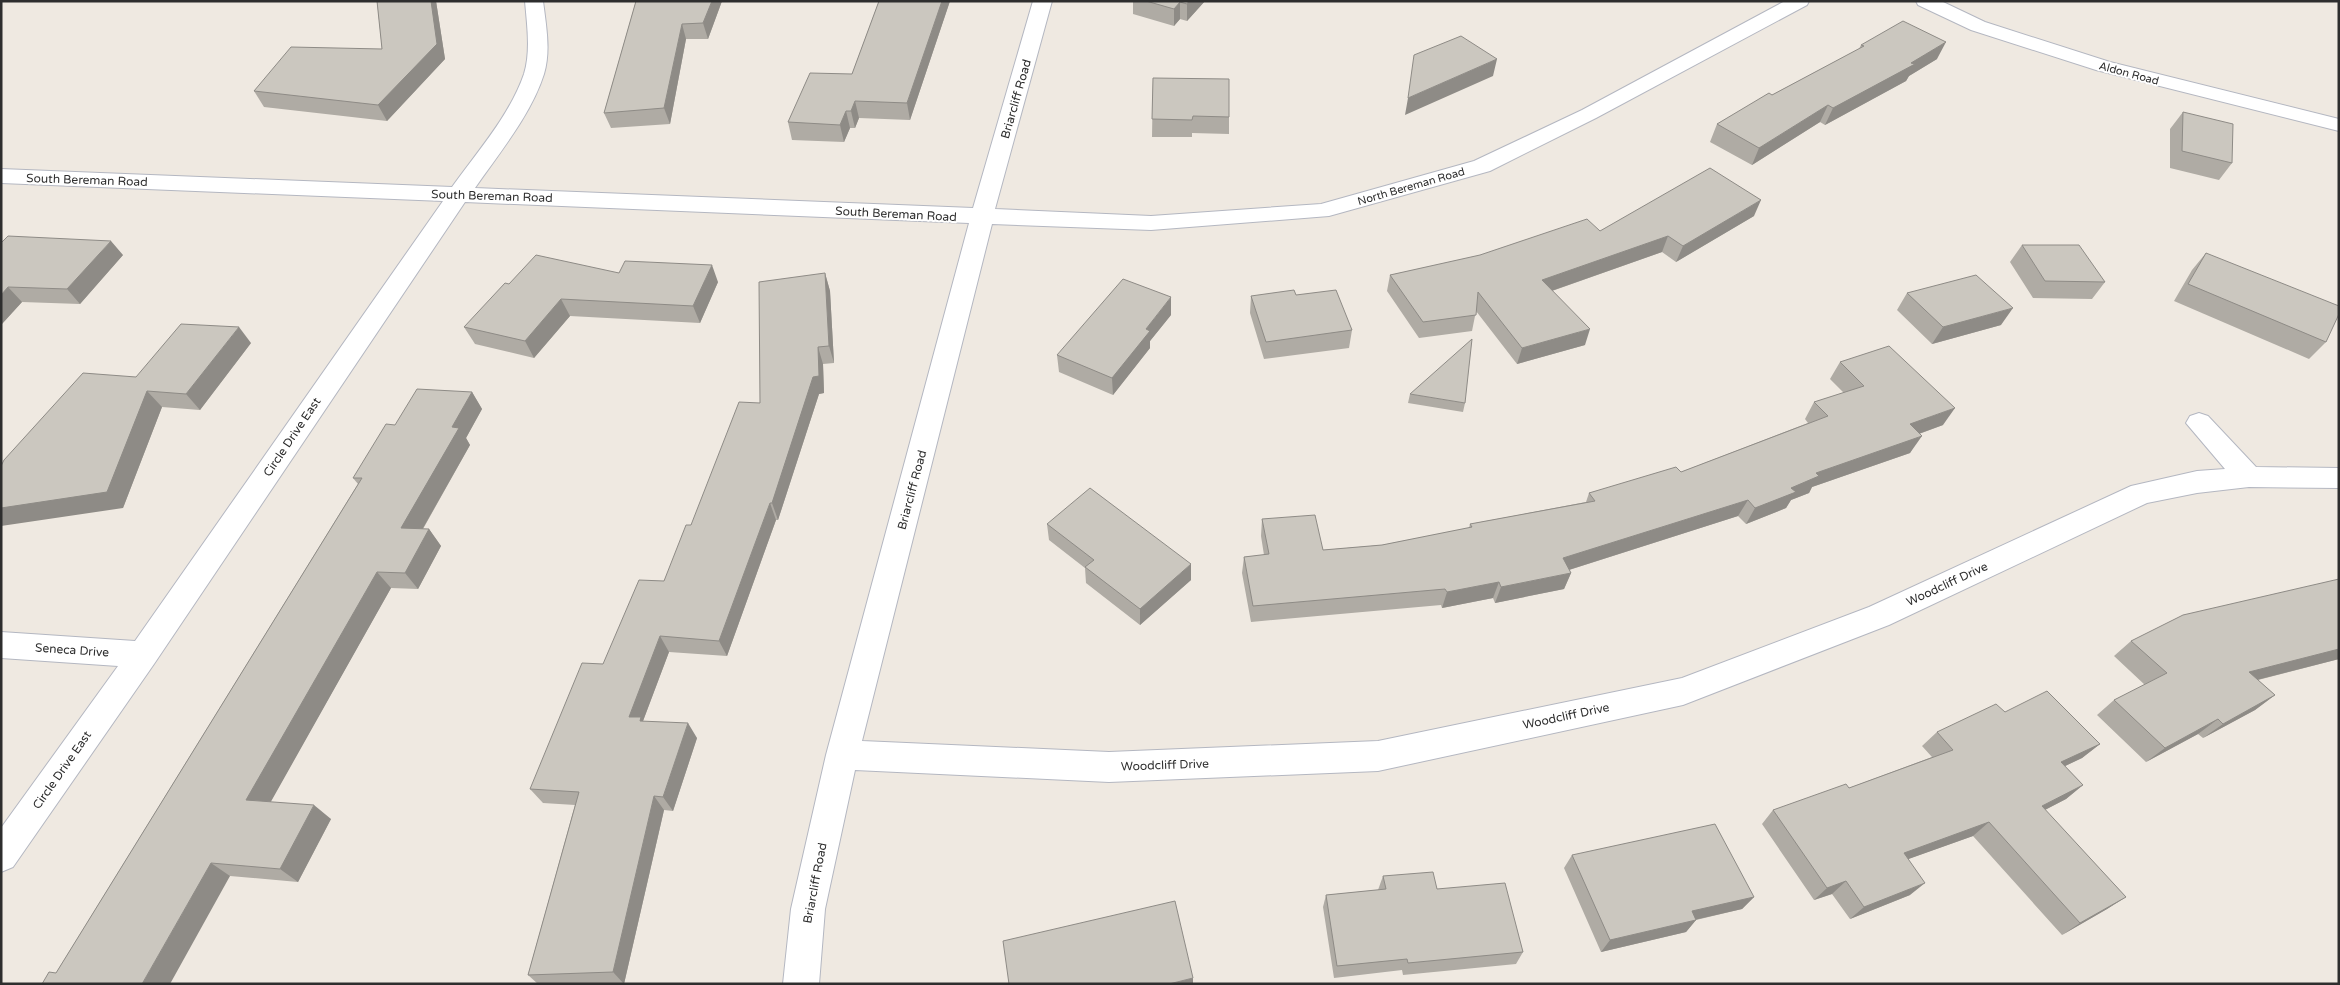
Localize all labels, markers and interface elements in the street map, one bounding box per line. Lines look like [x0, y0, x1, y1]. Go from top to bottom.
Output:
street label: Briarcliff Road [998, 58, 1034, 140]
street label: Aldon Road [2097, 59, 2160, 88]
street label: North Bereman Road [1356, 165, 1466, 208]
street label: South Bereman Road [26, 171, 148, 189]
street label: South Bereman Road [431, 187, 553, 205]
street label: South Bereman Road [835, 204, 957, 224]
street label: Circle Drive East [260, 394, 324, 479]
street label: Briarcliff Road [895, 449, 929, 531]
street label: Woodcliff Drive [1904, 559, 1990, 609]
street label: Seneca Drive [35, 640, 110, 660]
street label: Woodcliff Drive [1521, 700, 1611, 732]
street label: Circle Drive East [30, 728, 94, 812]
street label: Woodcliff Drive [1121, 756, 1209, 774]
street label: Briarcliff Road [800, 841, 830, 925]

